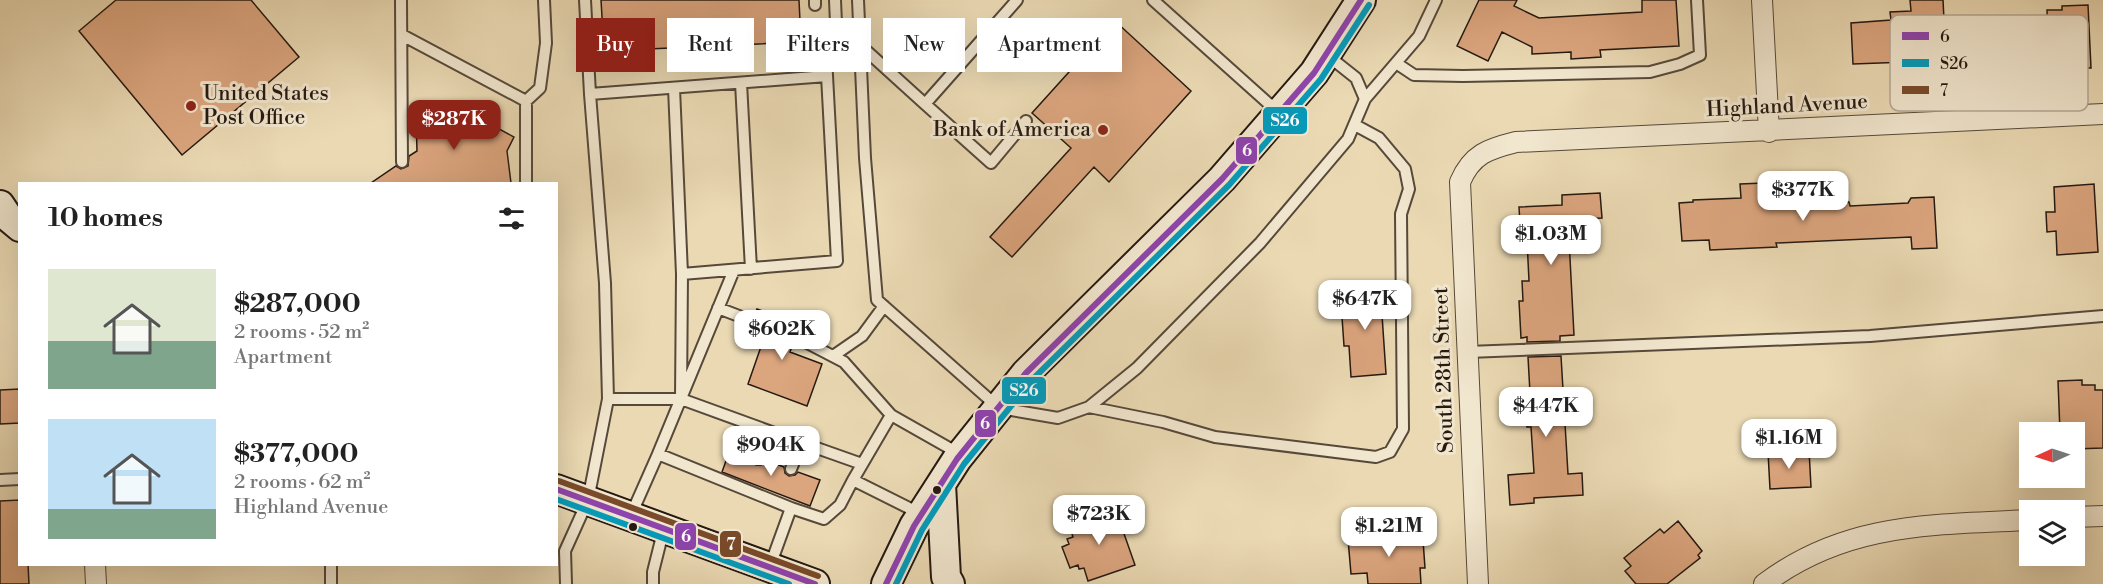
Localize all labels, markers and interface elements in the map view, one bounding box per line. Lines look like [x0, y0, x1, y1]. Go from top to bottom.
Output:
legend [1890, 15, 2088, 111]
chip: Buy [576, 18, 655, 72]
chip: Rent [667, 18, 754, 72]
chip: Filters [766, 18, 871, 72]
chip: New [883, 18, 965, 72]
chip: Apartment [977, 18, 1122, 72]
text: 6 [1940, 27, 1950, 47]
text: S26 [1940, 54, 1968, 74]
place label: United States Post Office [203, 81, 329, 131]
text: 7 [1940, 81, 1948, 101]
street label: Highland Avenue [1705, 89, 1869, 123]
marker: United States Post Office [184, 99, 198, 113]
pin: $287K [412, 100, 496, 151]
line badge: S26 [1262, 106, 1308, 135]
text: $287K [422, 107, 486, 132]
text: S26 [1270, 111, 1300, 131]
place label: Bank of America [932, 117, 1091, 143]
marker: Bank of America [1096, 123, 1110, 137]
line badge: 6 [1235, 136, 1258, 165]
text: 6 [1242, 141, 1252, 161]
pin: $377K [1761, 171, 1845, 222]
text: $377K [1771, 178, 1835, 203]
text: 10 homes [48, 202, 163, 234]
icon: filters [495, 202, 528, 235]
pin: $1.03M [1502, 215, 1600, 266]
text: $1.03M [1515, 222, 1587, 247]
pin: $647K [1323, 280, 1407, 331]
street label: South 28th Street [1428, 286, 1460, 454]
text: $647K [1332, 287, 1398, 312]
text: $287,000 [234, 288, 361, 320]
icon: home [96, 293, 168, 365]
pin: $602K [740, 310, 824, 361]
text: $602K [748, 317, 816, 342]
text: 2 rooms · 52 m² [234, 320, 369, 345]
text: Apartment [234, 345, 332, 370]
line badge: S26 [1001, 376, 1047, 405]
text: S26 [1009, 381, 1039, 401]
pin: $447K [1504, 387, 1588, 438]
text: $447K [1513, 394, 1579, 419]
line badge: 6 [974, 409, 997, 438]
text: 6 [980, 414, 990, 434]
pin: $1.16M [1740, 419, 1838, 470]
north arrow [2019, 422, 2085, 488]
map controls [2019, 422, 2085, 566]
pin: $904K [729, 426, 813, 477]
text: $1.16M [1755, 426, 1823, 451]
text: $904K [737, 433, 805, 458]
text: $377,000 [234, 438, 358, 470]
icon: home [96, 443, 168, 515]
text: 2 rooms · 62 m² [234, 470, 370, 495]
unlabelled marker [931, 484, 943, 496]
text: Highland Avenue [234, 495, 388, 520]
pin: $723K [1057, 495, 1141, 546]
button: layers [2019, 500, 2085, 566]
text: $723K [1067, 502, 1131, 527]
pin: $1.21M [1340, 507, 1438, 558]
text: $1.21M [1355, 514, 1423, 539]
unlabelled marker [627, 521, 639, 533]
line badge: 6 [674, 522, 697, 551]
text: 6 [681, 527, 691, 547]
line badge: 7 [719, 530, 742, 558]
text: 7 [726, 535, 736, 555]

